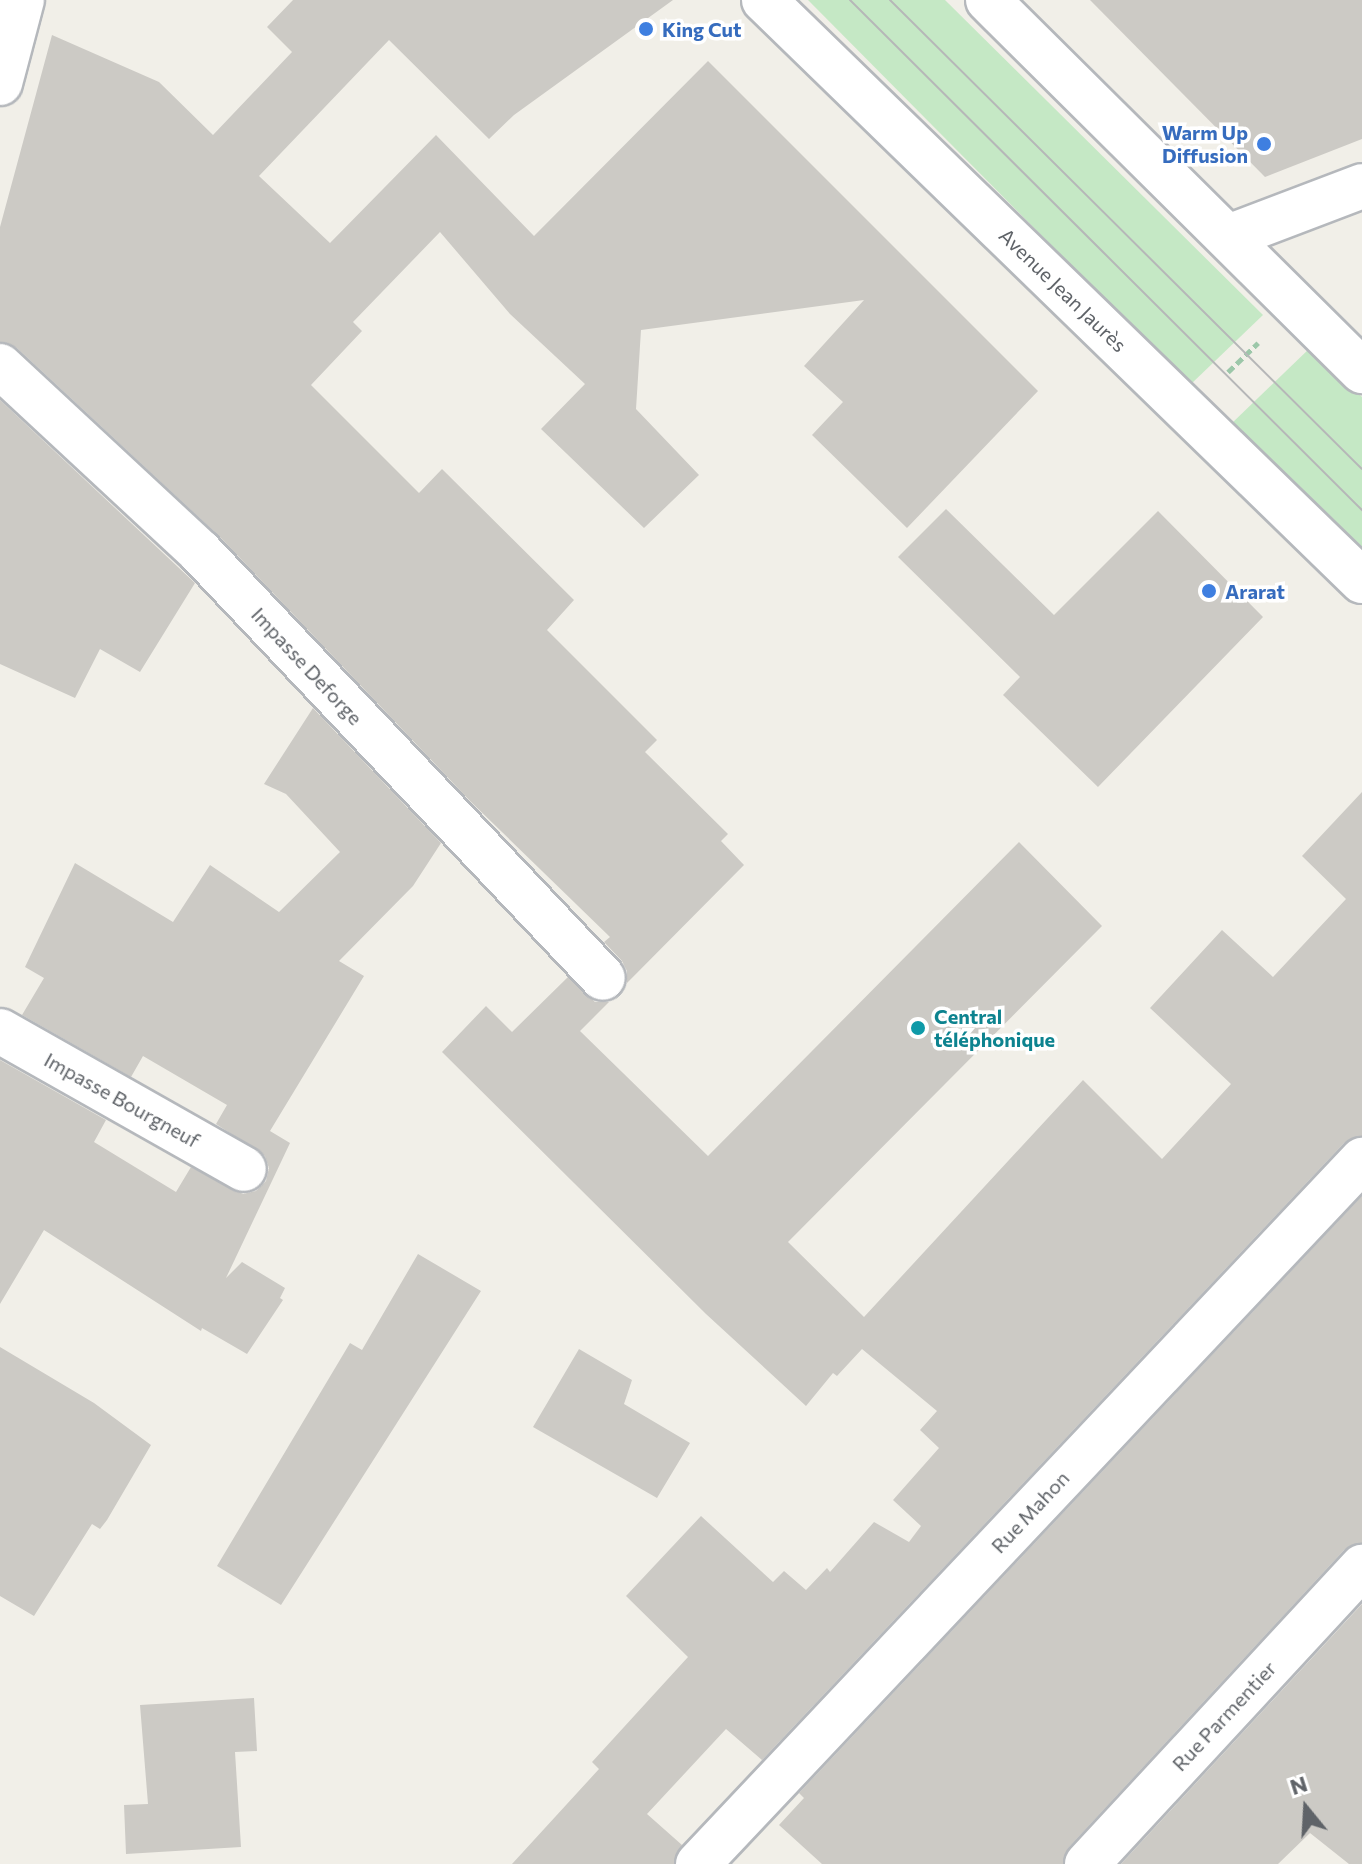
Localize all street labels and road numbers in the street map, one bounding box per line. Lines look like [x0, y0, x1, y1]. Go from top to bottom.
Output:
street label: Avenue Jean Jaurès [994, 223, 1132, 357]
street label: Impasse Deforge [247, 602, 367, 730]
street label: Impasse Bourgneuf [40, 1047, 204, 1153]
street label: Rue Mahon [986, 1466, 1074, 1558]
street label: Rue Parmentier [1167, 1656, 1281, 1776]

